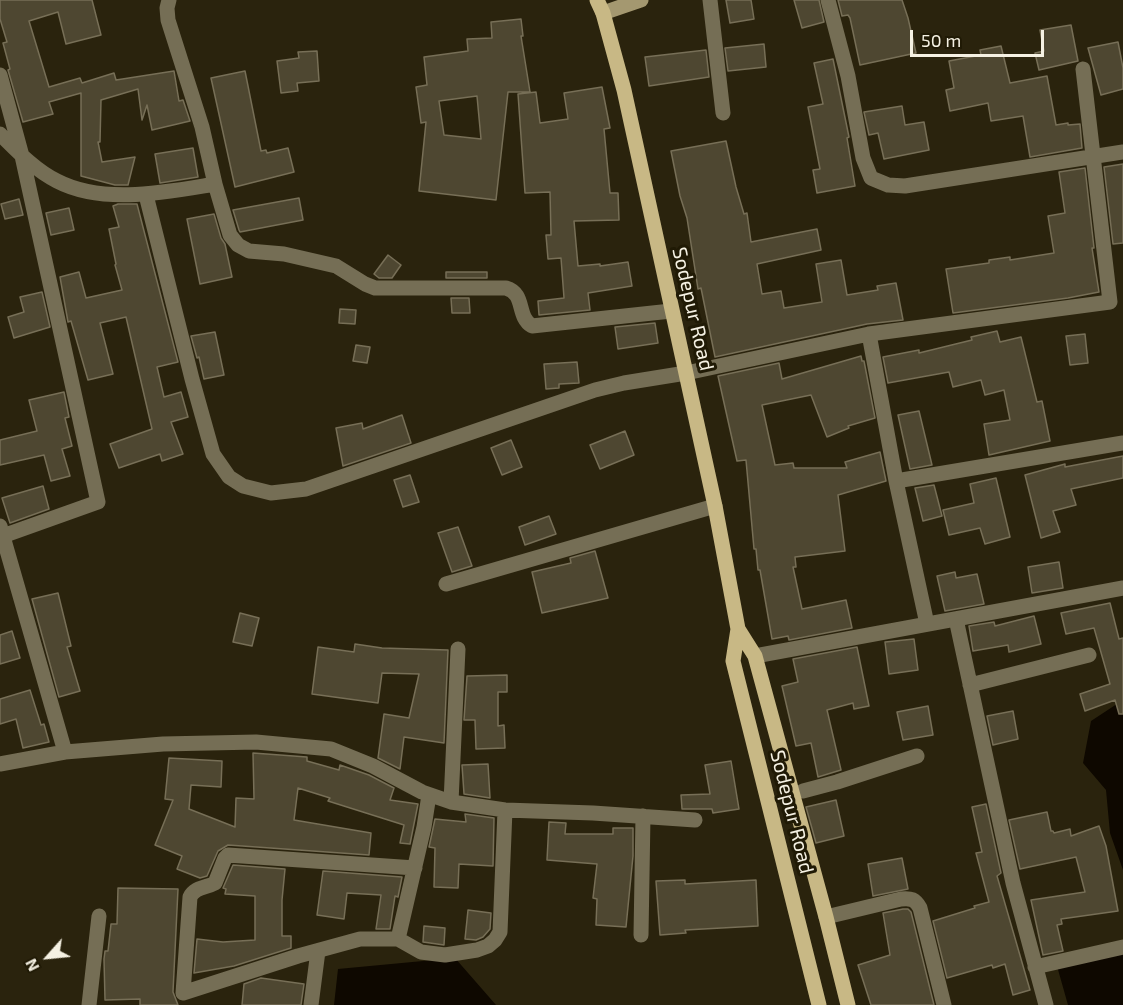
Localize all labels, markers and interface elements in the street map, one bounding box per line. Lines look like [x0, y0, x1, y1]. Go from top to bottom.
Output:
scale bar [913, 18, 1046, 56]
text: 50 m [921, 29, 961, 51]
street label: Sodepur Road [667, 245, 719, 373]
street label: Sodepur Road [765, 748, 819, 876]
north arrow [18, 927, 78, 987]
text: N [20, 956, 43, 975]

